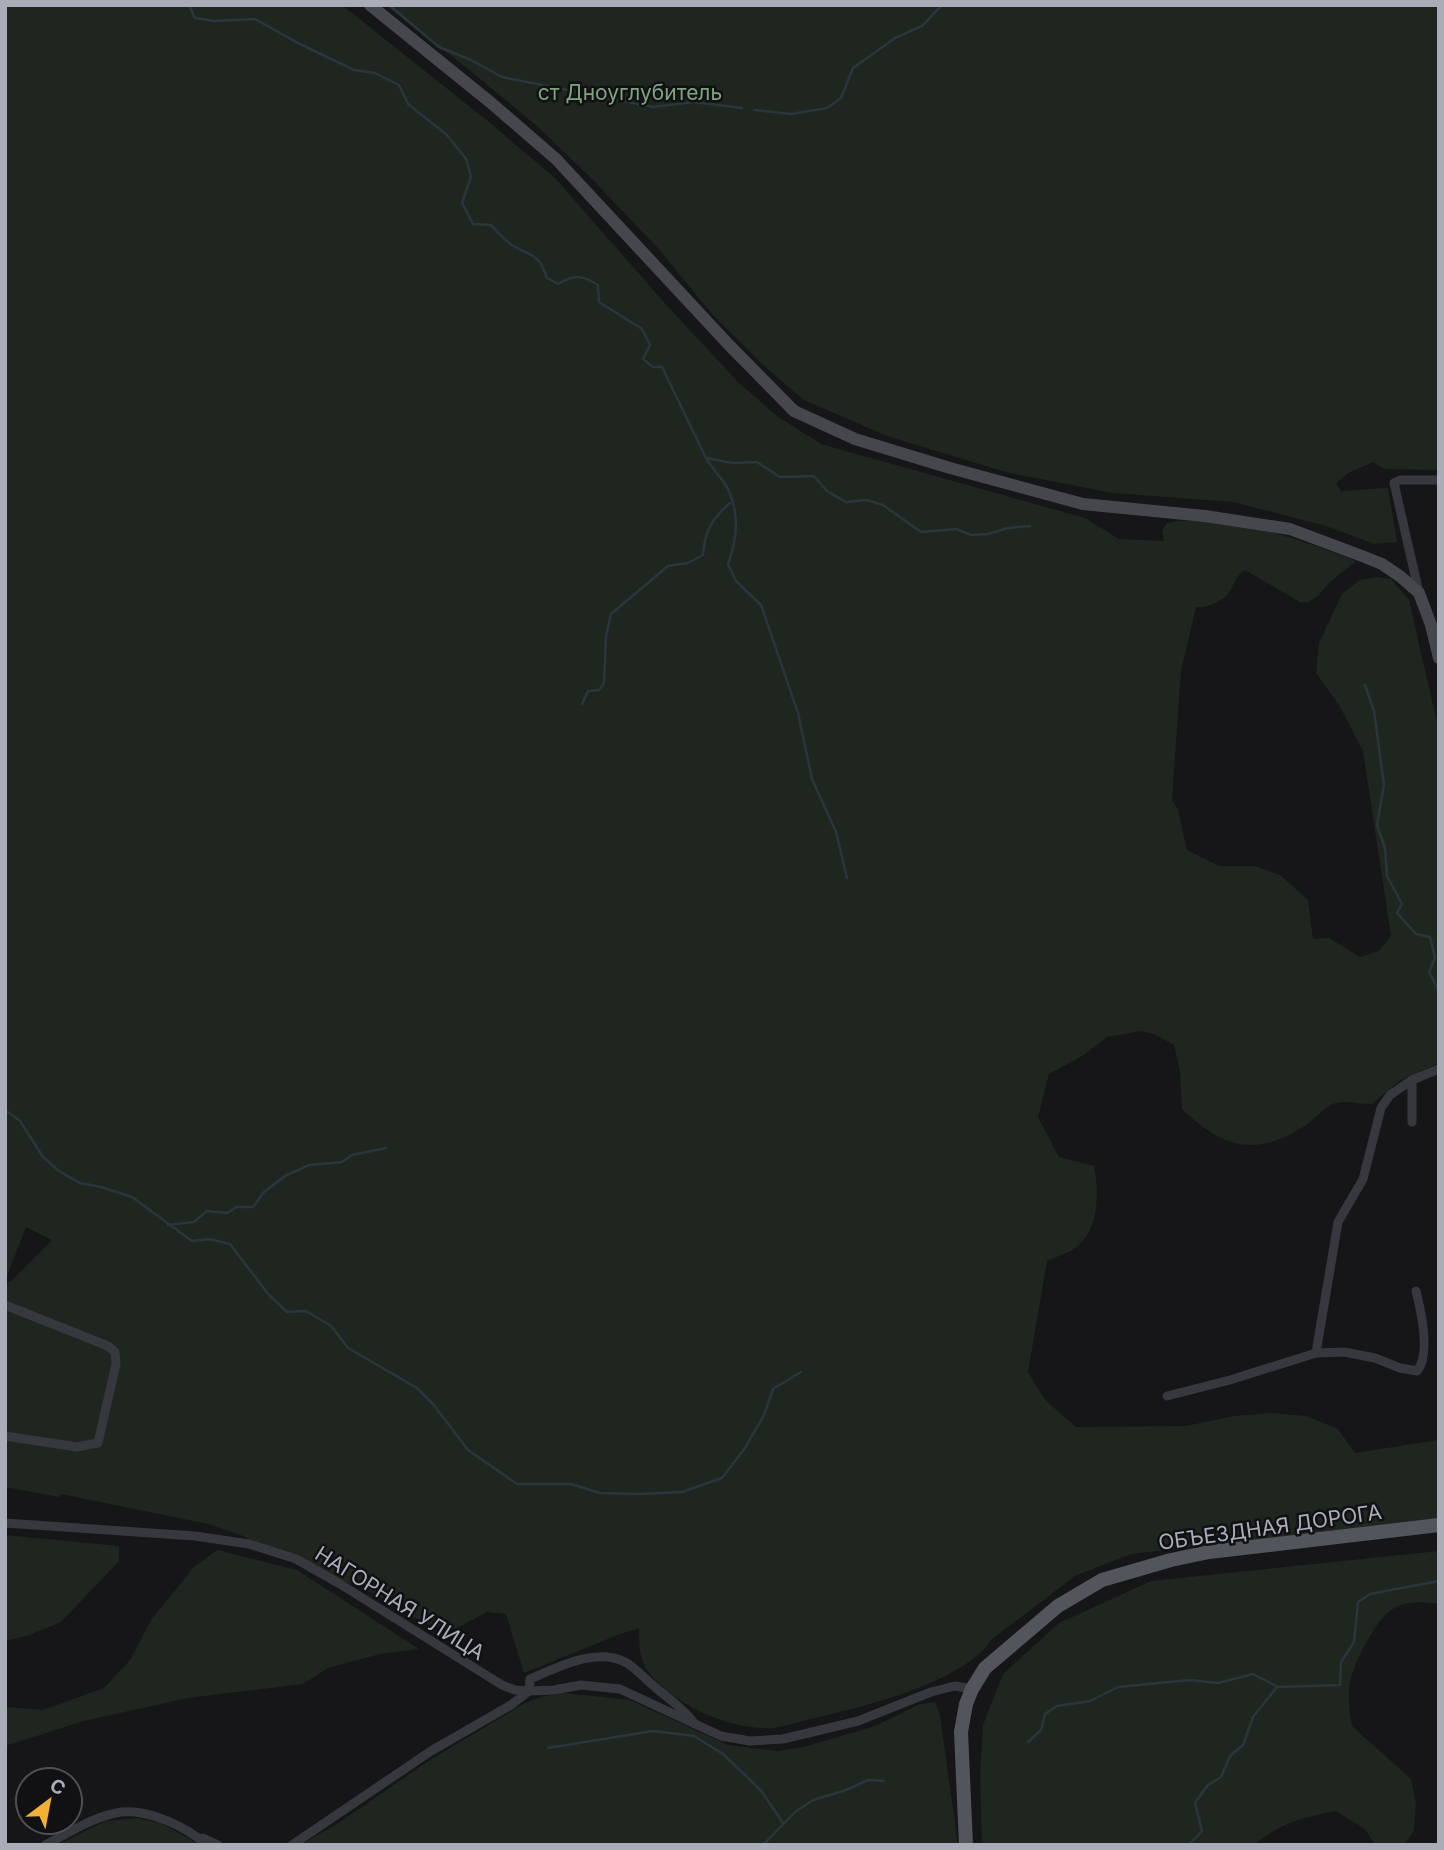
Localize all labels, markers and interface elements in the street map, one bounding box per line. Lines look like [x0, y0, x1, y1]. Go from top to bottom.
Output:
park label: ст Дноуглубитель [538, 80, 722, 105]
street label: ОБЪЕЗДНАЯ ДОРОГА [1157, 1499, 1383, 1555]
street label: НАГОРНАЯ УЛИЦА [311, 1541, 489, 1665]
north arrow [14, 1766, 84, 1836]
text: С [46, 1774, 70, 1800]

